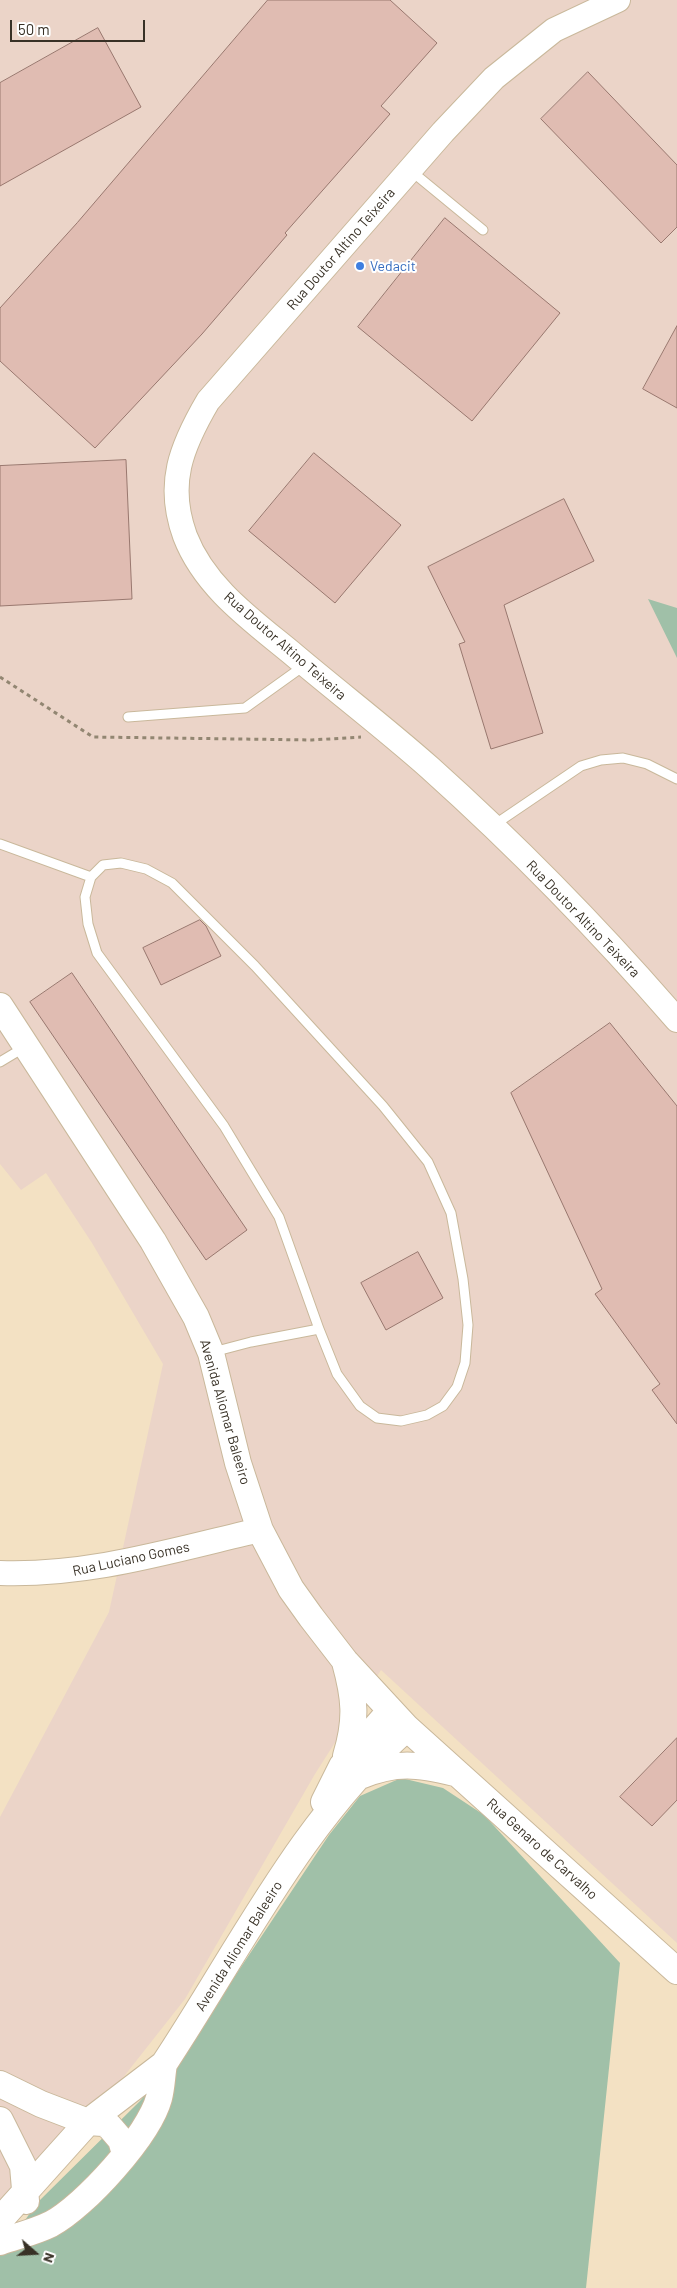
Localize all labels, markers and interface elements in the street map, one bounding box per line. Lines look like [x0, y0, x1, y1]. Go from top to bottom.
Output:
scale bar [12, 10, 148, 42]
text: 50 m [18, 20, 50, 38]
street label: Rua Doutor Altino Teixeira [283, 185, 399, 313]
place label: Vedacit [370, 258, 416, 274]
marker: Vedacit [354, 260, 366, 272]
street label: Rua Doutor Altino Teixeira [221, 588, 349, 704]
street label: Rua Doutor Altino Teixeira [523, 857, 643, 981]
street label: Avenida Aliomar Baleeiro [196, 1337, 254, 1487]
street label: Rua Luciano Gomes [71, 1538, 191, 1580]
street label: Rua Genaro de Carvalho [483, 1795, 601, 1903]
street label: Avenida Aliomar Baleeiro [192, 1878, 286, 2014]
north arrow [10, 2228, 60, 2278]
text: N [40, 2251, 59, 2265]

